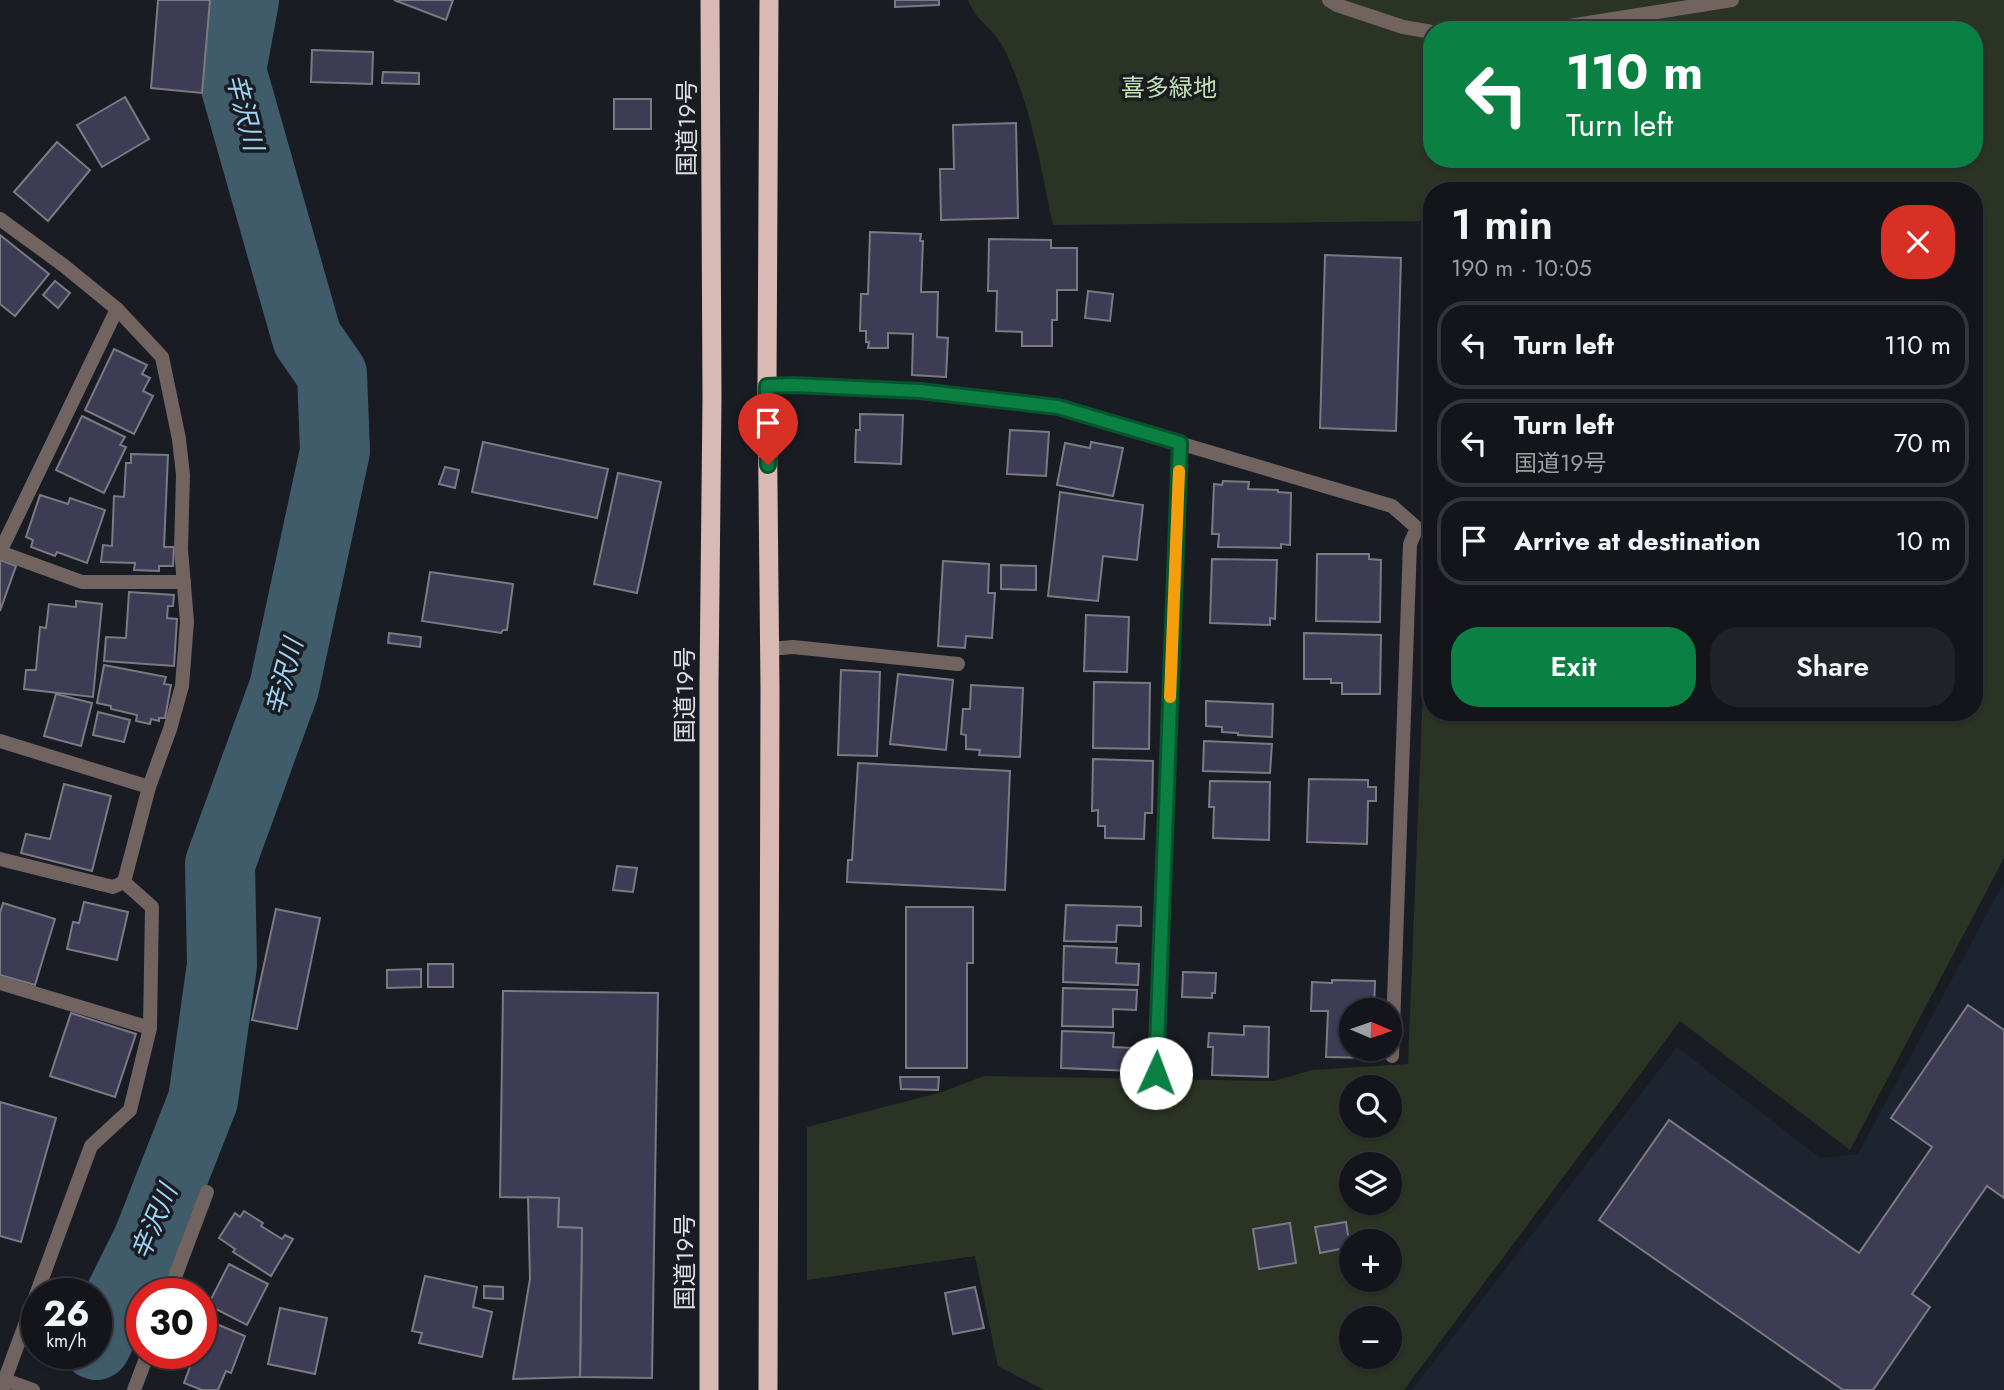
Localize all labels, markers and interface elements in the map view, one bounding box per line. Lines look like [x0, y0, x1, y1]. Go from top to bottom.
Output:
text: 110 m [1566, 37, 1703, 107]
icon: left [1451, 49, 1542, 140]
water label: 辛沢川 [217, 70, 274, 157]
park label: 喜多緑地 [1121, 70, 1217, 105]
street label: 国道19号 [669, 80, 704, 176]
text: Turn left [1566, 102, 1673, 148]
text: 1 min [1451, 194, 1553, 255]
button: close [1881, 205, 1955, 279]
text: 190 m · 10:05 [1451, 251, 1592, 285]
icon: left [1455, 326, 1493, 364]
text: Turn left [1514, 326, 1614, 364]
text: 110 m [1884, 326, 1951, 364]
pin [738, 393, 798, 465]
icon: arrive [749, 404, 787, 442]
text: Turn left [1514, 406, 1614, 444]
icon: left [1455, 424, 1493, 462]
text: 70 m [1894, 424, 1951, 462]
text: 国道19号 [1514, 446, 1607, 480]
icon: arrive [1455, 522, 1493, 560]
text: Arrive at destination [1514, 522, 1761, 560]
text: 10 m [1896, 522, 1951, 560]
button: Exit [1451, 627, 1696, 707]
button: Share [1710, 627, 1955, 707]
water label: 辛沢川 [256, 632, 313, 720]
street label: 国道19号 [667, 647, 702, 743]
north arrow [1339, 998, 1402, 1060]
map controls [1339, 998, 1402, 1369]
position arrow [1119, 1036, 1193, 1110]
button: search [1339, 1075, 1402, 1138]
button: layers [1339, 1152, 1402, 1215]
water label: 辛沢川 [121, 1176, 188, 1265]
street label: 国道19号 [667, 1214, 702, 1310]
button: + [1339, 1229, 1402, 1292]
speed limit sign: 30 [126, 1278, 217, 1369]
text: 26 [43, 1289, 90, 1339]
button: − [1339, 1306, 1402, 1369]
text: km/h [46, 1328, 87, 1354]

